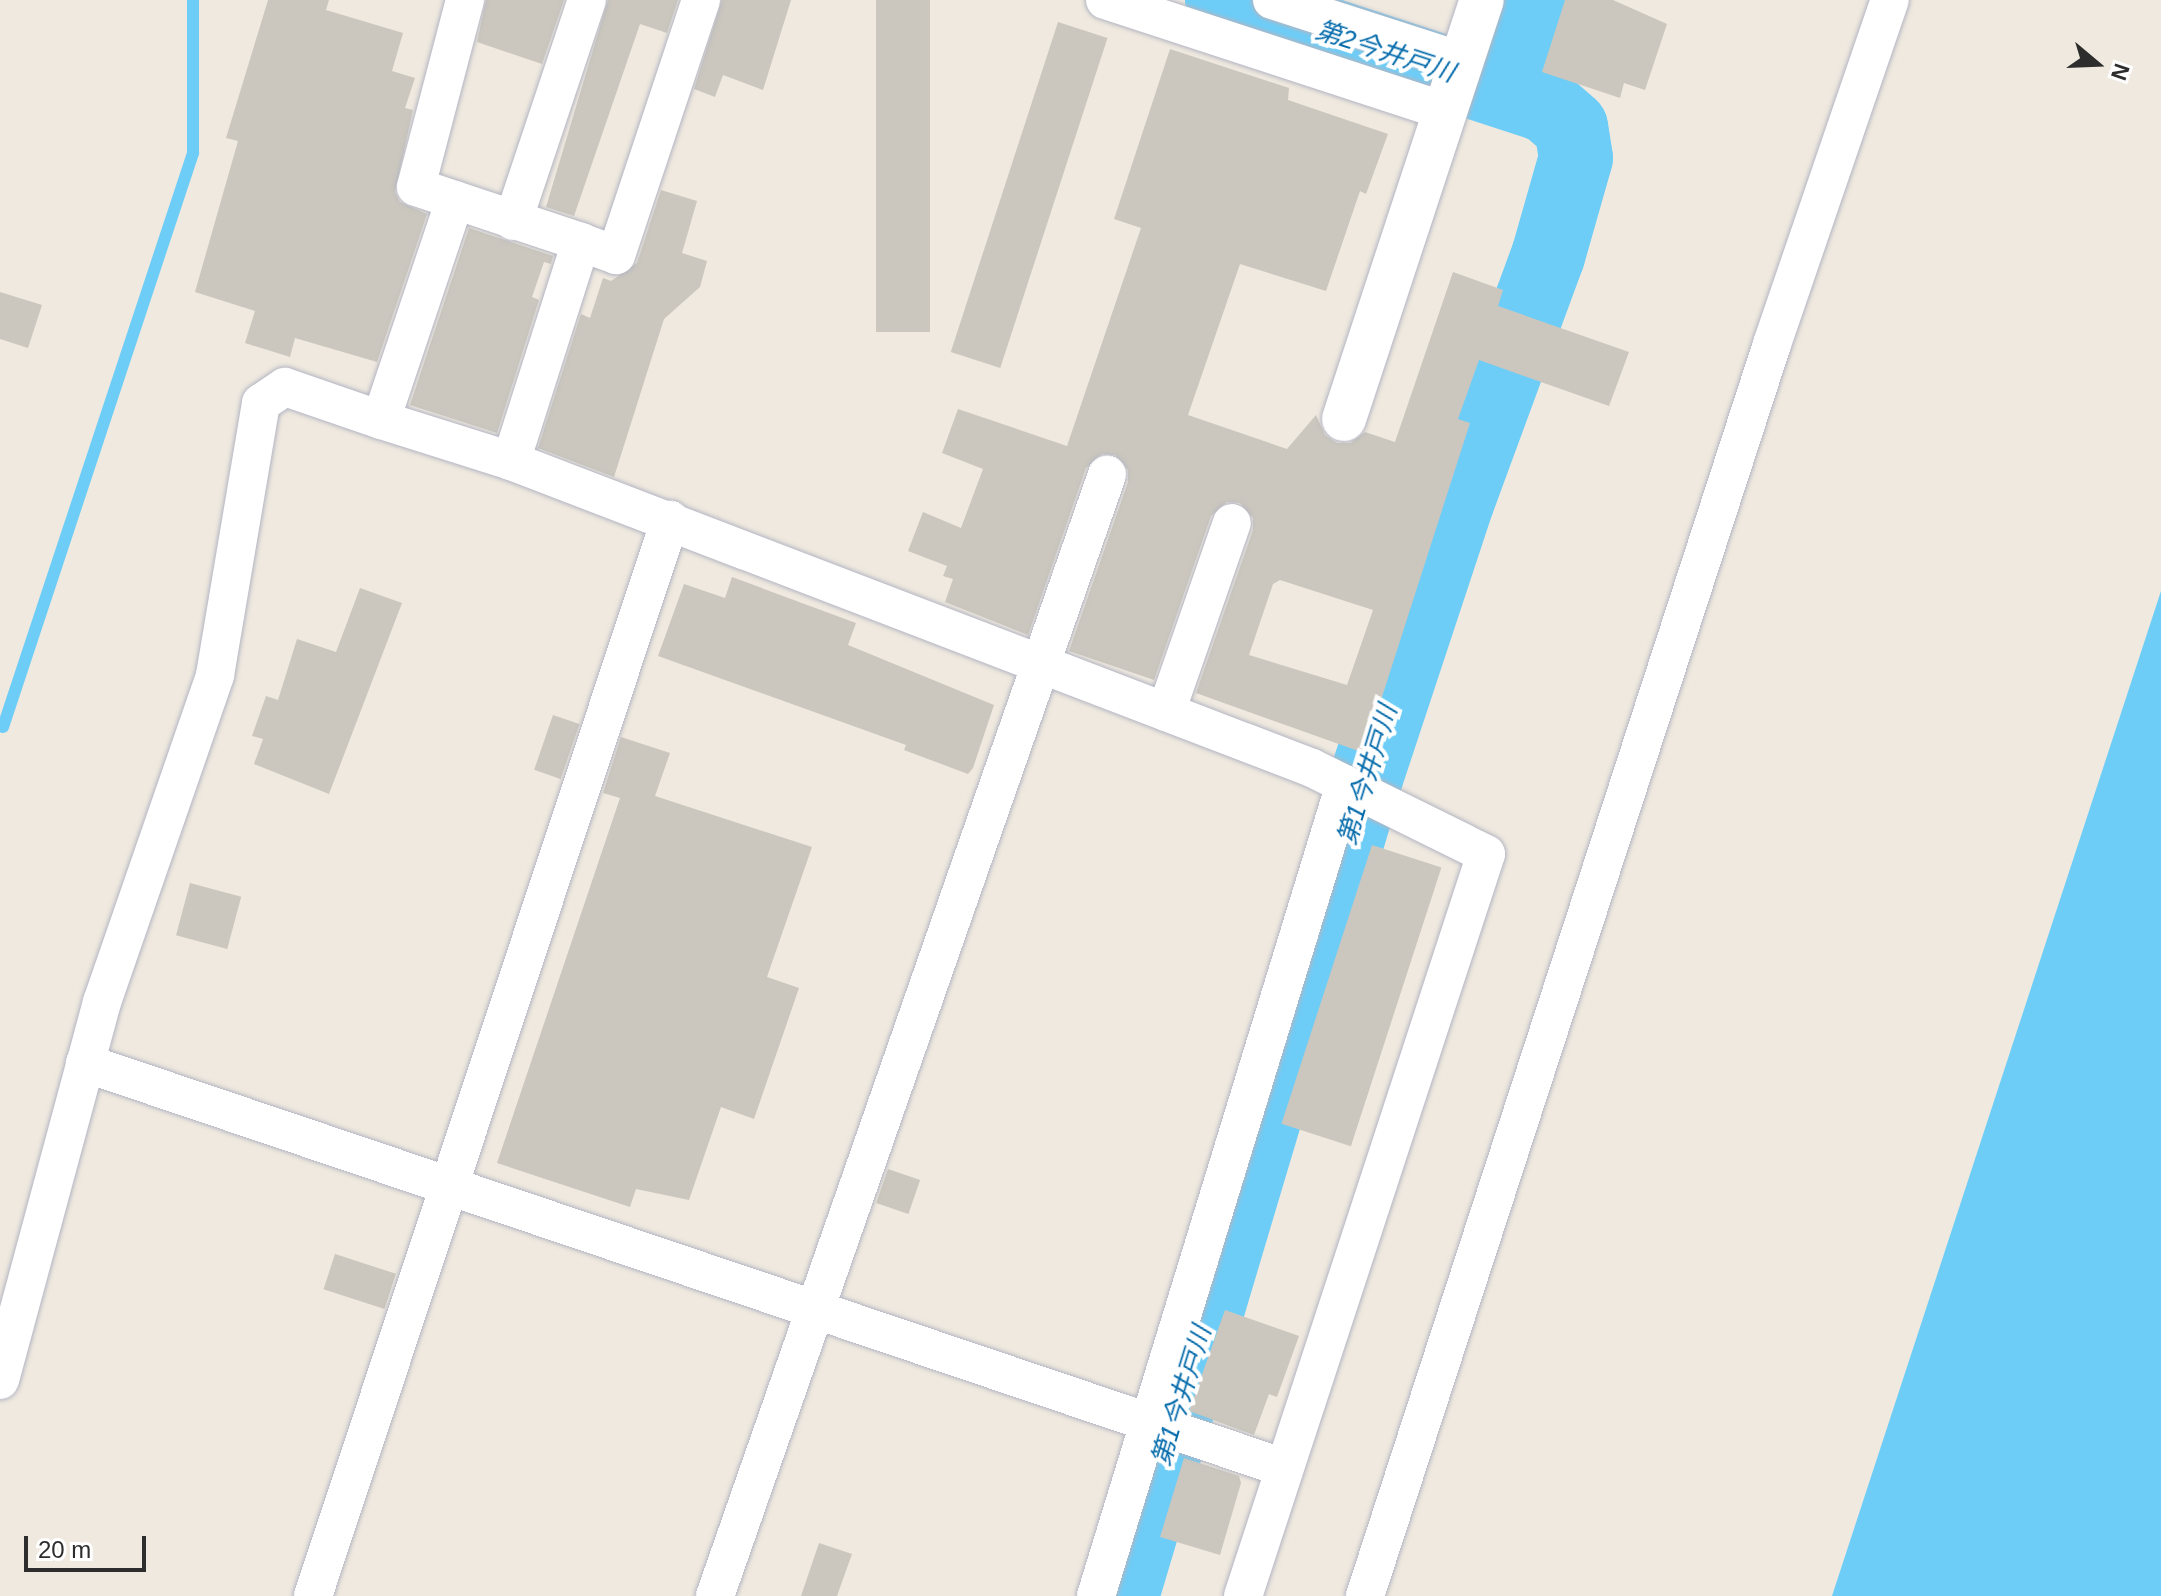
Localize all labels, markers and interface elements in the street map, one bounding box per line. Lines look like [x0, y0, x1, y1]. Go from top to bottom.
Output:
water label: 第2今井戸川 [1311, 15, 1459, 89]
north arrow [2057, 24, 2137, 104]
text: N [2106, 60, 2135, 84]
water label: 第1今井戸川 [1332, 701, 1404, 849]
water label: 第1今井戸川 [1146, 1322, 1218, 1470]
scale bar [28, 1520, 150, 1570]
text: 20 m [38, 1536, 91, 1563]

